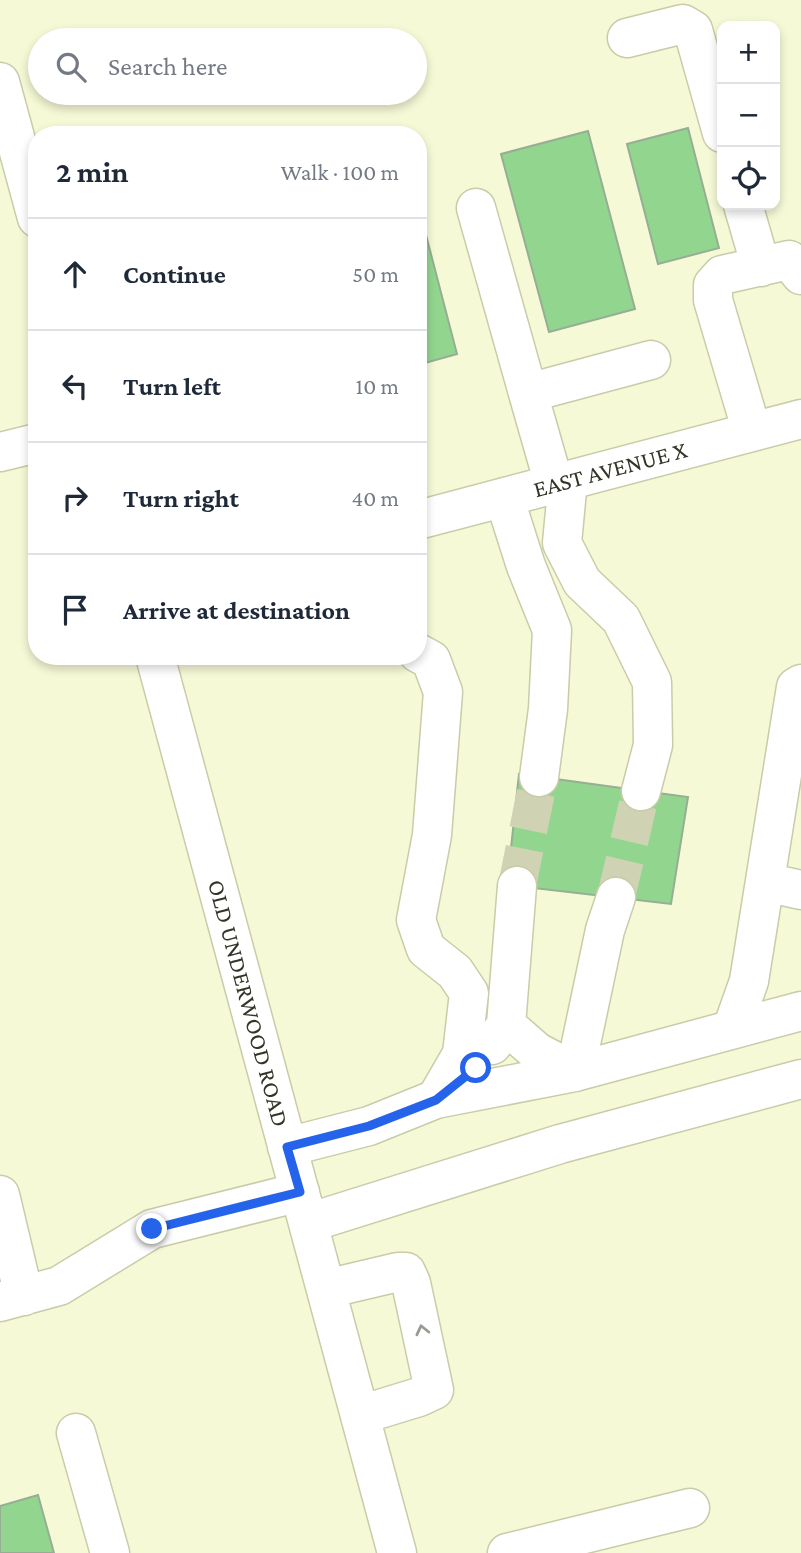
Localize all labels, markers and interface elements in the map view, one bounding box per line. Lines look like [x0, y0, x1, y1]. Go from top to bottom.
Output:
map controls [717, 21, 780, 210]
button: + [717, 21, 780, 84]
search box [28, 28, 427, 105]
icon: search [52, 48, 90, 86]
text: Search here [108, 52, 227, 81]
button: − [717, 84, 780, 147]
button: locate [717, 147, 780, 210]
text: 2 min [56, 155, 128, 188]
text: Walk · 100 m [281, 159, 399, 185]
icon: ahead [56, 255, 94, 293]
text: Continue [123, 260, 226, 289]
text: 50 m [352, 261, 399, 287]
icon: left [56, 367, 94, 405]
text: Turn left [123, 372, 221, 401]
text: 10 m [356, 373, 399, 399]
street label: EAST AVENUE X [530, 435, 690, 502]
icon: right [56, 479, 94, 517]
text: Turn right [123, 484, 239, 513]
text: 40 m [351, 485, 399, 511]
icon: arrive [56, 591, 94, 629]
text: Arrive at destination [123, 596, 350, 625]
street label: OLD UNDERWOOD ROAD [203, 876, 295, 1130]
route start [460, 1052, 491, 1083]
route end [136, 1213, 167, 1244]
one-way arrow [416, 1324, 431, 1336]

